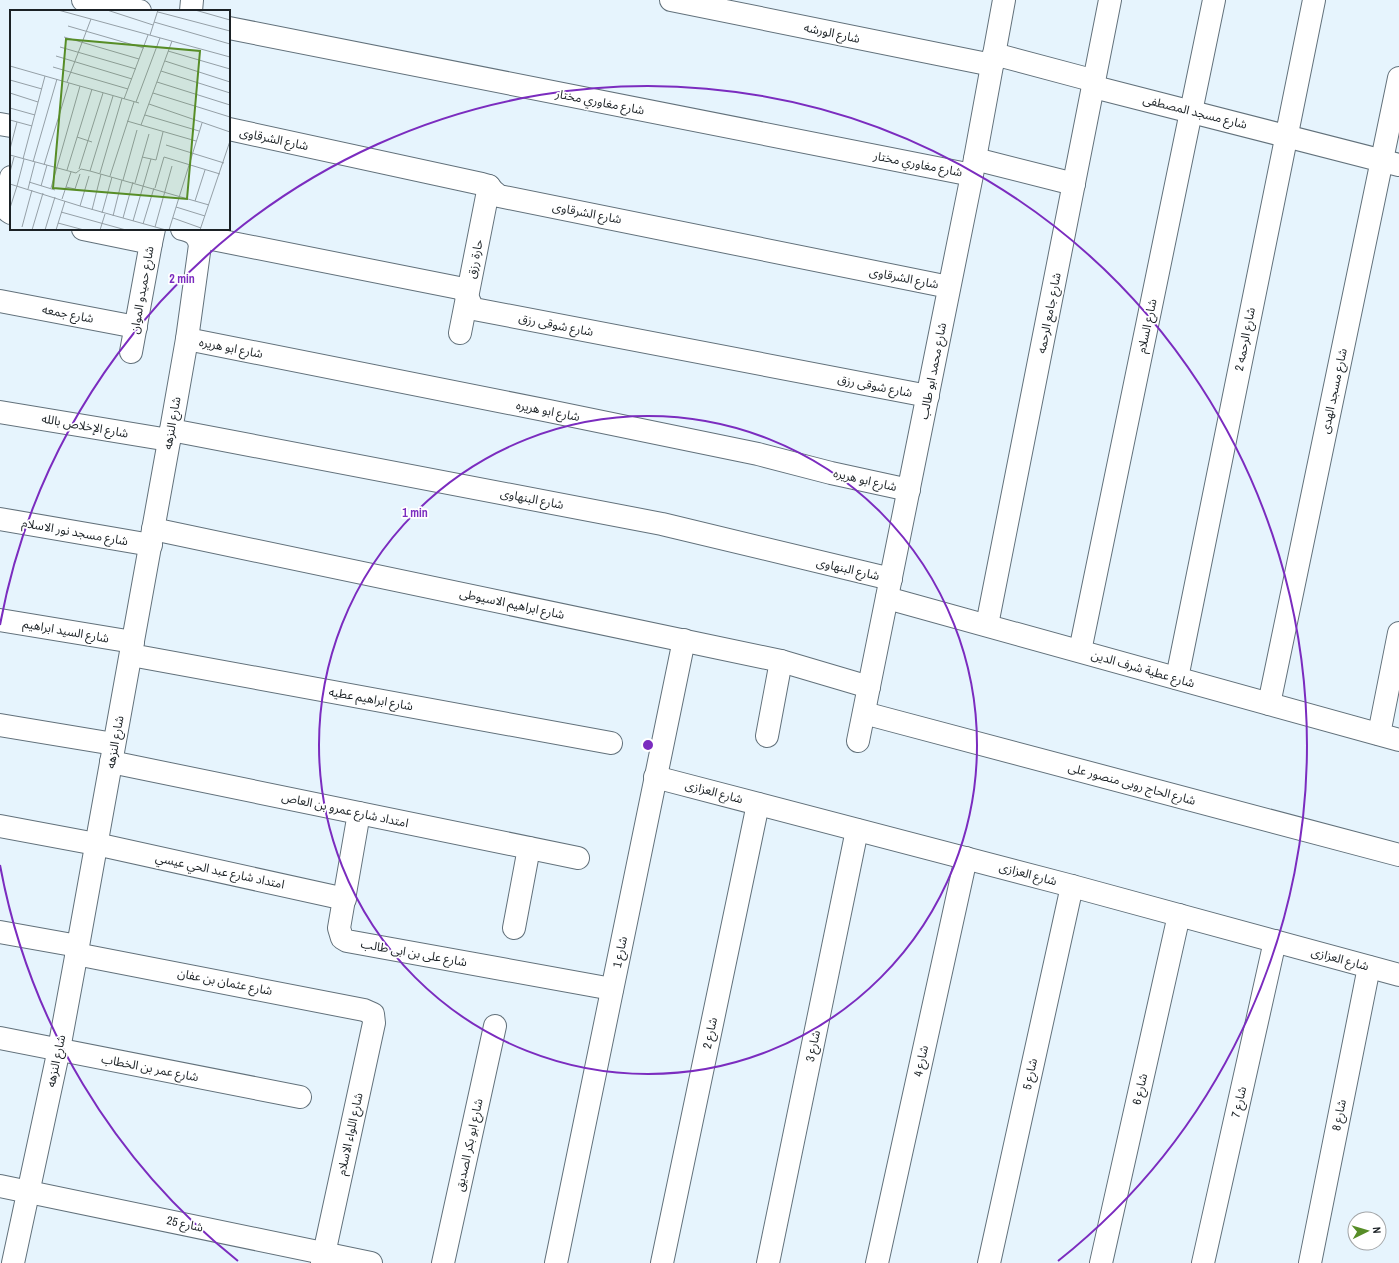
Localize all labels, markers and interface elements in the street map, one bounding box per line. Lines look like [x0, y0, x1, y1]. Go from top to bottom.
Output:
inset map [10, 10, 230, 230]
street label: شارع الورشه [802, 19, 862, 48]
street label: شارع مغاوري مختار [553, 85, 646, 120]
street label: شارع مسجد المصطفى [1141, 91, 1249, 134]
street label: شارع الشرقاوى [238, 124, 310, 155]
street label: شارع مغاوري مختار [871, 147, 964, 182]
street label: شارع الشرقاوى [551, 198, 623, 229]
street label: حارة رزق [463, 238, 487, 280]
street label: شارع حميدو الموان [126, 245, 159, 335]
street label: شارع الشرقاوى [868, 263, 940, 294]
text: 2 min [169, 271, 195, 287]
street label: شارع جامع الرحمه [1033, 271, 1066, 355]
street label: شارع السلام [1133, 297, 1162, 355]
street label: شارع جمعه [41, 301, 95, 328]
street label: شارع الرحمه 2 [1231, 306, 1260, 372]
street label: شارع شوقى رزق [517, 310, 595, 341]
street label: شارع محمد ابو طالب [916, 321, 951, 421]
street label: شارع ابو هريره [198, 334, 264, 363]
street label: شارع مسجد الهدى [1317, 347, 1352, 435]
street label: شارع شوقى رزق [836, 371, 914, 402]
street label: شارع النزهه [160, 395, 185, 451]
street label: شارع ابو هريره [515, 397, 581, 426]
street label: شارع الإخلاص بالله [40, 410, 130, 442]
street label: شارع ابو هريره [831, 465, 898, 496]
street label: شارع البنهاوى [499, 485, 565, 514]
text: 1 min [402, 505, 428, 521]
street label: شارع مسجد نور الاسلام [20, 515, 129, 550]
street label: شارع البنهاوى [815, 554, 881, 585]
street label: شارع ابراهيم الاسيوطى [458, 585, 566, 624]
street label: شارع السيد ابراهيم [21, 616, 110, 647]
street label: شارع عطية شرف الدين [1089, 647, 1197, 692]
street label: شارع ابراهيم عطيه [327, 684, 414, 715]
street label: شارع النزهه [103, 714, 128, 770]
centre of rings [641, 738, 655, 752]
street label: شارع الحاج روبى منصور على [1066, 759, 1197, 810]
street label: شارع العزازى [683, 777, 745, 808]
street label: امتداد شارع عمرو بن العاص [280, 789, 410, 832]
street label: امتداد شارع عبد الحي عيسي [154, 850, 286, 894]
street label: شارع العزازى [997, 859, 1059, 890]
street label: شارع 1 [609, 935, 632, 969]
street label: شارع على بن ابى طالب [359, 936, 468, 971]
street label: شارع العزازى [1309, 944, 1371, 975]
street label: شارع عثمان بن عفان [176, 965, 274, 1000]
street label: شارع 2 [699, 1016, 722, 1050]
street label: شارع 3 [802, 1029, 825, 1063]
street label: شارع النزهه [43, 1033, 70, 1089]
street label: شارع 4 [910, 1044, 933, 1078]
street label: شارع عمر بن الخطاب [100, 1051, 200, 1086]
street label: شارع 5 [1019, 1057, 1042, 1091]
street label: شارع 6 [1129, 1072, 1152, 1106]
street label: شارع 7 [1228, 1085, 1251, 1119]
street label: شارع اللواء الاسلام [333, 1091, 368, 1177]
street label: شارع ابو بكر الصديق [451, 1097, 488, 1193]
street label: شارع 8 [1328, 1098, 1351, 1132]
north arrow [1347, 1211, 1387, 1251]
street label: شارع 25 [165, 1212, 205, 1237]
text: N [1370, 1226, 1384, 1234]

